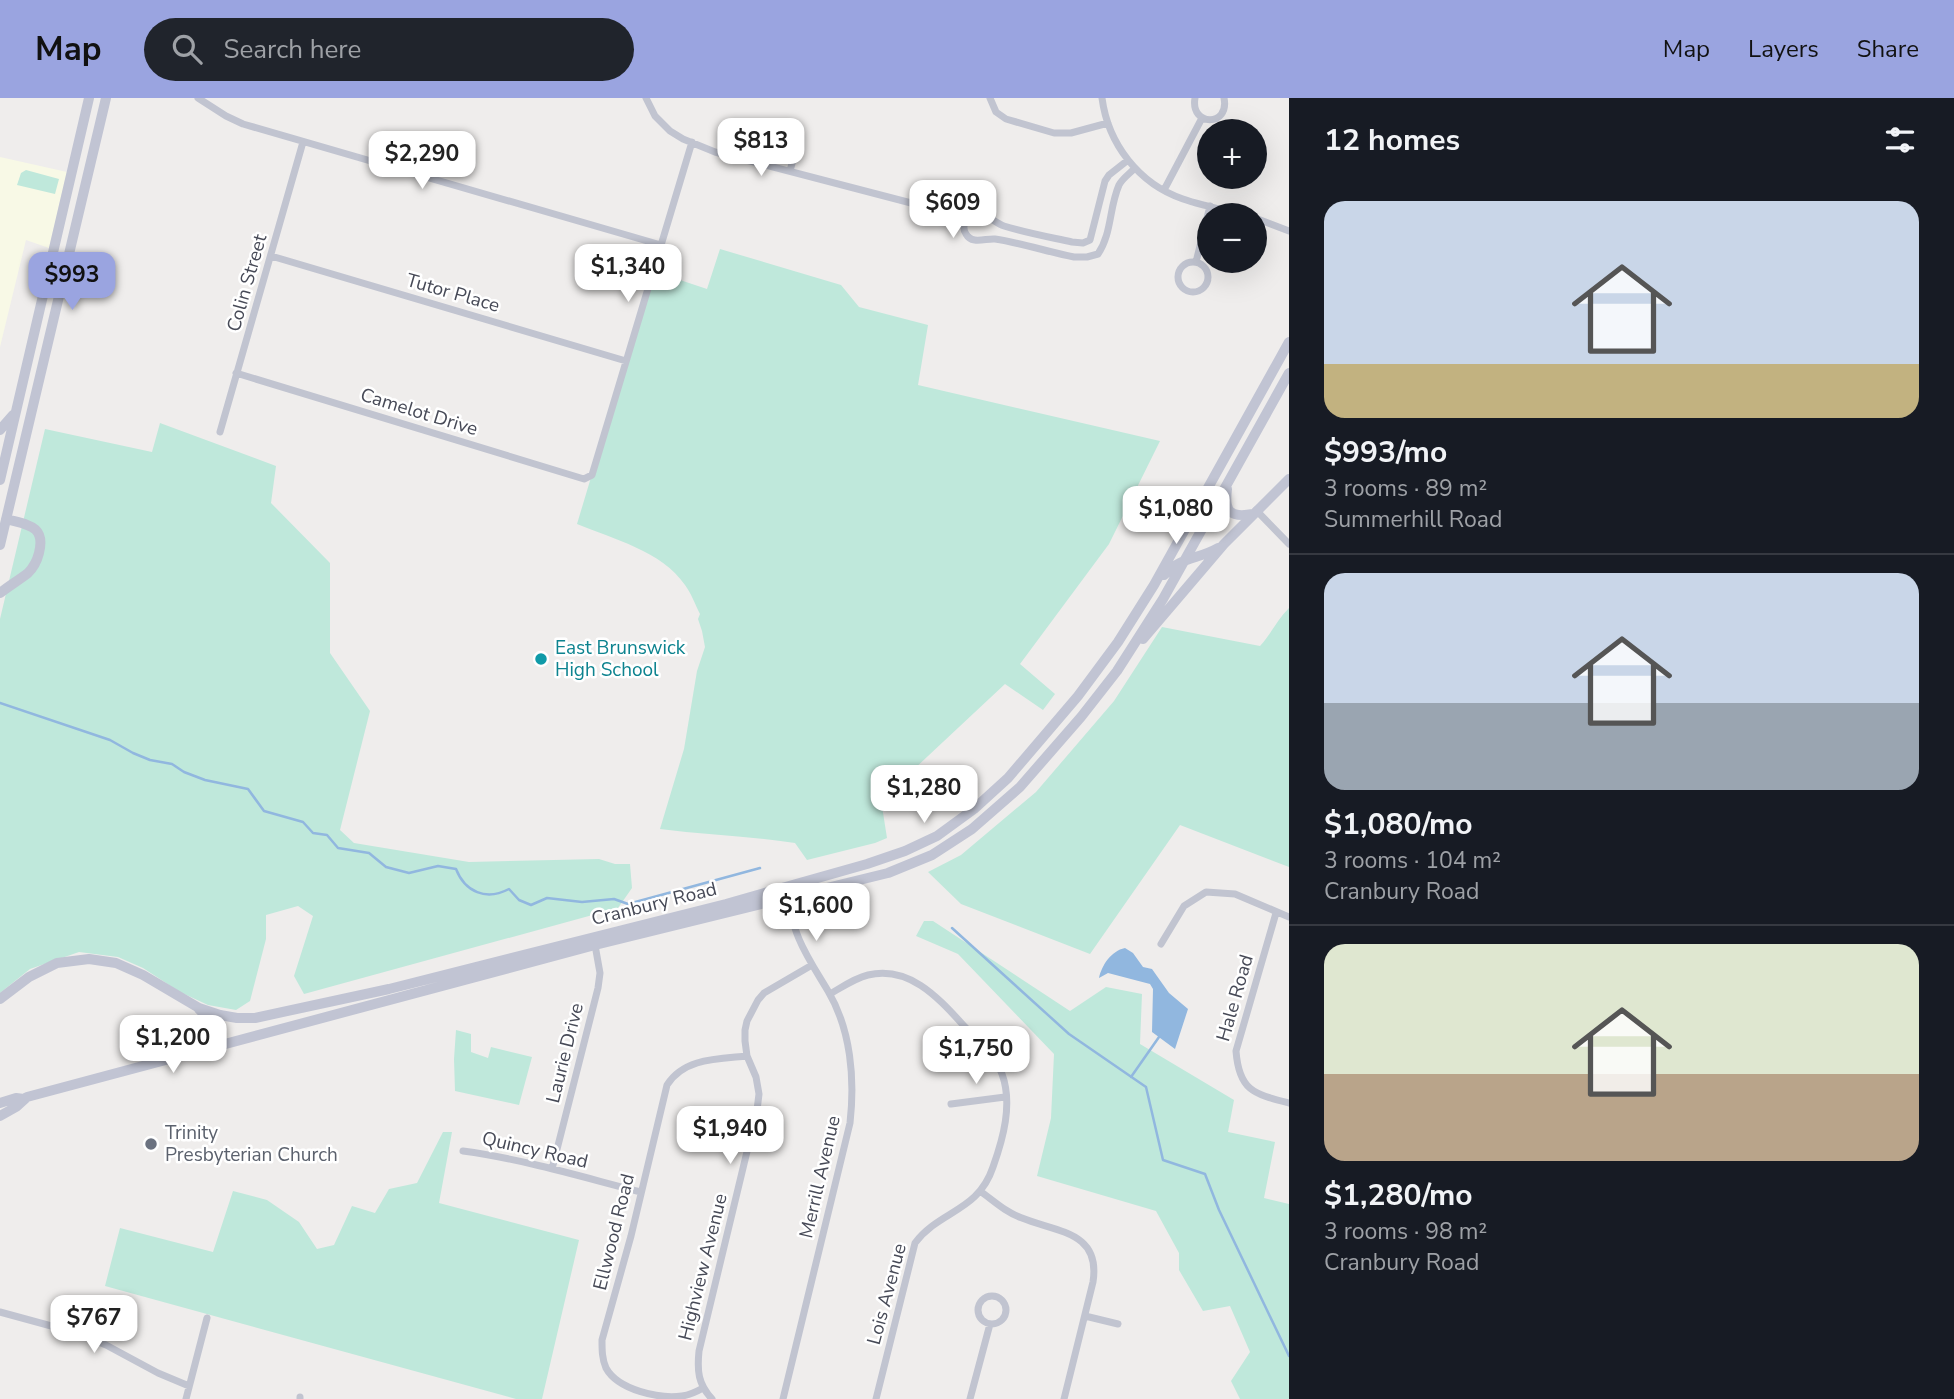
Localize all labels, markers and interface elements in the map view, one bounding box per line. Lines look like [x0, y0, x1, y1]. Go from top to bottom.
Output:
search box [144, 18, 634, 81]
text: Map [35, 27, 102, 72]
icon: search [168, 30, 206, 68]
text: Search here [224, 32, 361, 67]
text: Map [1663, 33, 1710, 65]
text: Layers [1748, 33, 1819, 65]
text: Share [1857, 33, 1919, 65]
pin: $813 [720, 118, 802, 178]
map controls [1197, 119, 1267, 273]
button: + [1197, 119, 1267, 189]
text: 12 homes [1324, 120, 1460, 161]
icon: filters [1881, 121, 1919, 159]
text: $813 [733, 125, 789, 156]
pin: $2,290 [365, 132, 479, 191]
text: $2,290 [385, 138, 459, 169]
pin: $609 [912, 180, 994, 240]
text: $609 [925, 187, 981, 218]
button: − [1197, 203, 1267, 273]
street label: Colin Street [221, 231, 273, 335]
pin: $1,340 [571, 244, 685, 304]
icon: home [1559, 246, 1685, 372]
text: $1,340 [591, 251, 665, 282]
pin: $993 [31, 252, 113, 312]
text: $993 [44, 259, 100, 290]
street label: Tutor Place [403, 267, 503, 319]
street label: Camelot Drive [357, 382, 481, 442]
text: $993/mo [1324, 432, 1447, 473]
text: 3 rooms · 89 m² [1324, 473, 1487, 504]
pin: $1,080 [1119, 486, 1233, 546]
text: $1,080 [1139, 493, 1213, 524]
text: Summerhill Road [1324, 504, 1502, 535]
icon: home [1559, 618, 1685, 744]
place label: East Brunswick High School [555, 635, 686, 683]
marker: East Brunswick High School [533, 651, 549, 667]
pin: $1,280 [867, 766, 981, 825]
text: $1,280 [887, 772, 961, 803]
text: $1,080/mo [1324, 804, 1473, 845]
text: 3 rooms · 104 m² [1324, 845, 1501, 876]
street label: Cranbury Road [589, 876, 719, 932]
text: Cranbury Road [1324, 876, 1479, 907]
pin: $1,600 [759, 884, 873, 943]
text: $1,600 [779, 890, 853, 921]
street label: Hale Road [1210, 952, 1260, 1044]
icon: home [1559, 989, 1685, 1115]
street label: Laurie Drive [540, 1000, 590, 1106]
pin: $1,200 [116, 1016, 230, 1075]
text: $1,200 [136, 1022, 210, 1053]
pin: $1,750 [919, 1026, 1033, 1086]
text: $1,750 [939, 1033, 1013, 1064]
pin: $1,940 [673, 1107, 787, 1166]
text: $1,940 [693, 1113, 767, 1144]
street label: Merrill Avenue [793, 1113, 847, 1241]
place label: Trinity Presbyterian Church [165, 1120, 338, 1168]
street label: Quincy Road [479, 1125, 591, 1175]
marker: Trinity Presbyterian Church [143, 1136, 159, 1152]
street label: Ellwood Road [587, 1171, 641, 1293]
text: $1,280/mo [1324, 1175, 1473, 1216]
street label: Highview Avenue [672, 1191, 734, 1343]
text: 3 rooms · 98 m² [1324, 1216, 1487, 1247]
street label: Lois Avenue [861, 1240, 913, 1348]
text: Cranbury Road [1324, 1247, 1479, 1278]
pin: $767 [53, 1296, 135, 1355]
text: $767 [66, 1302, 122, 1333]

